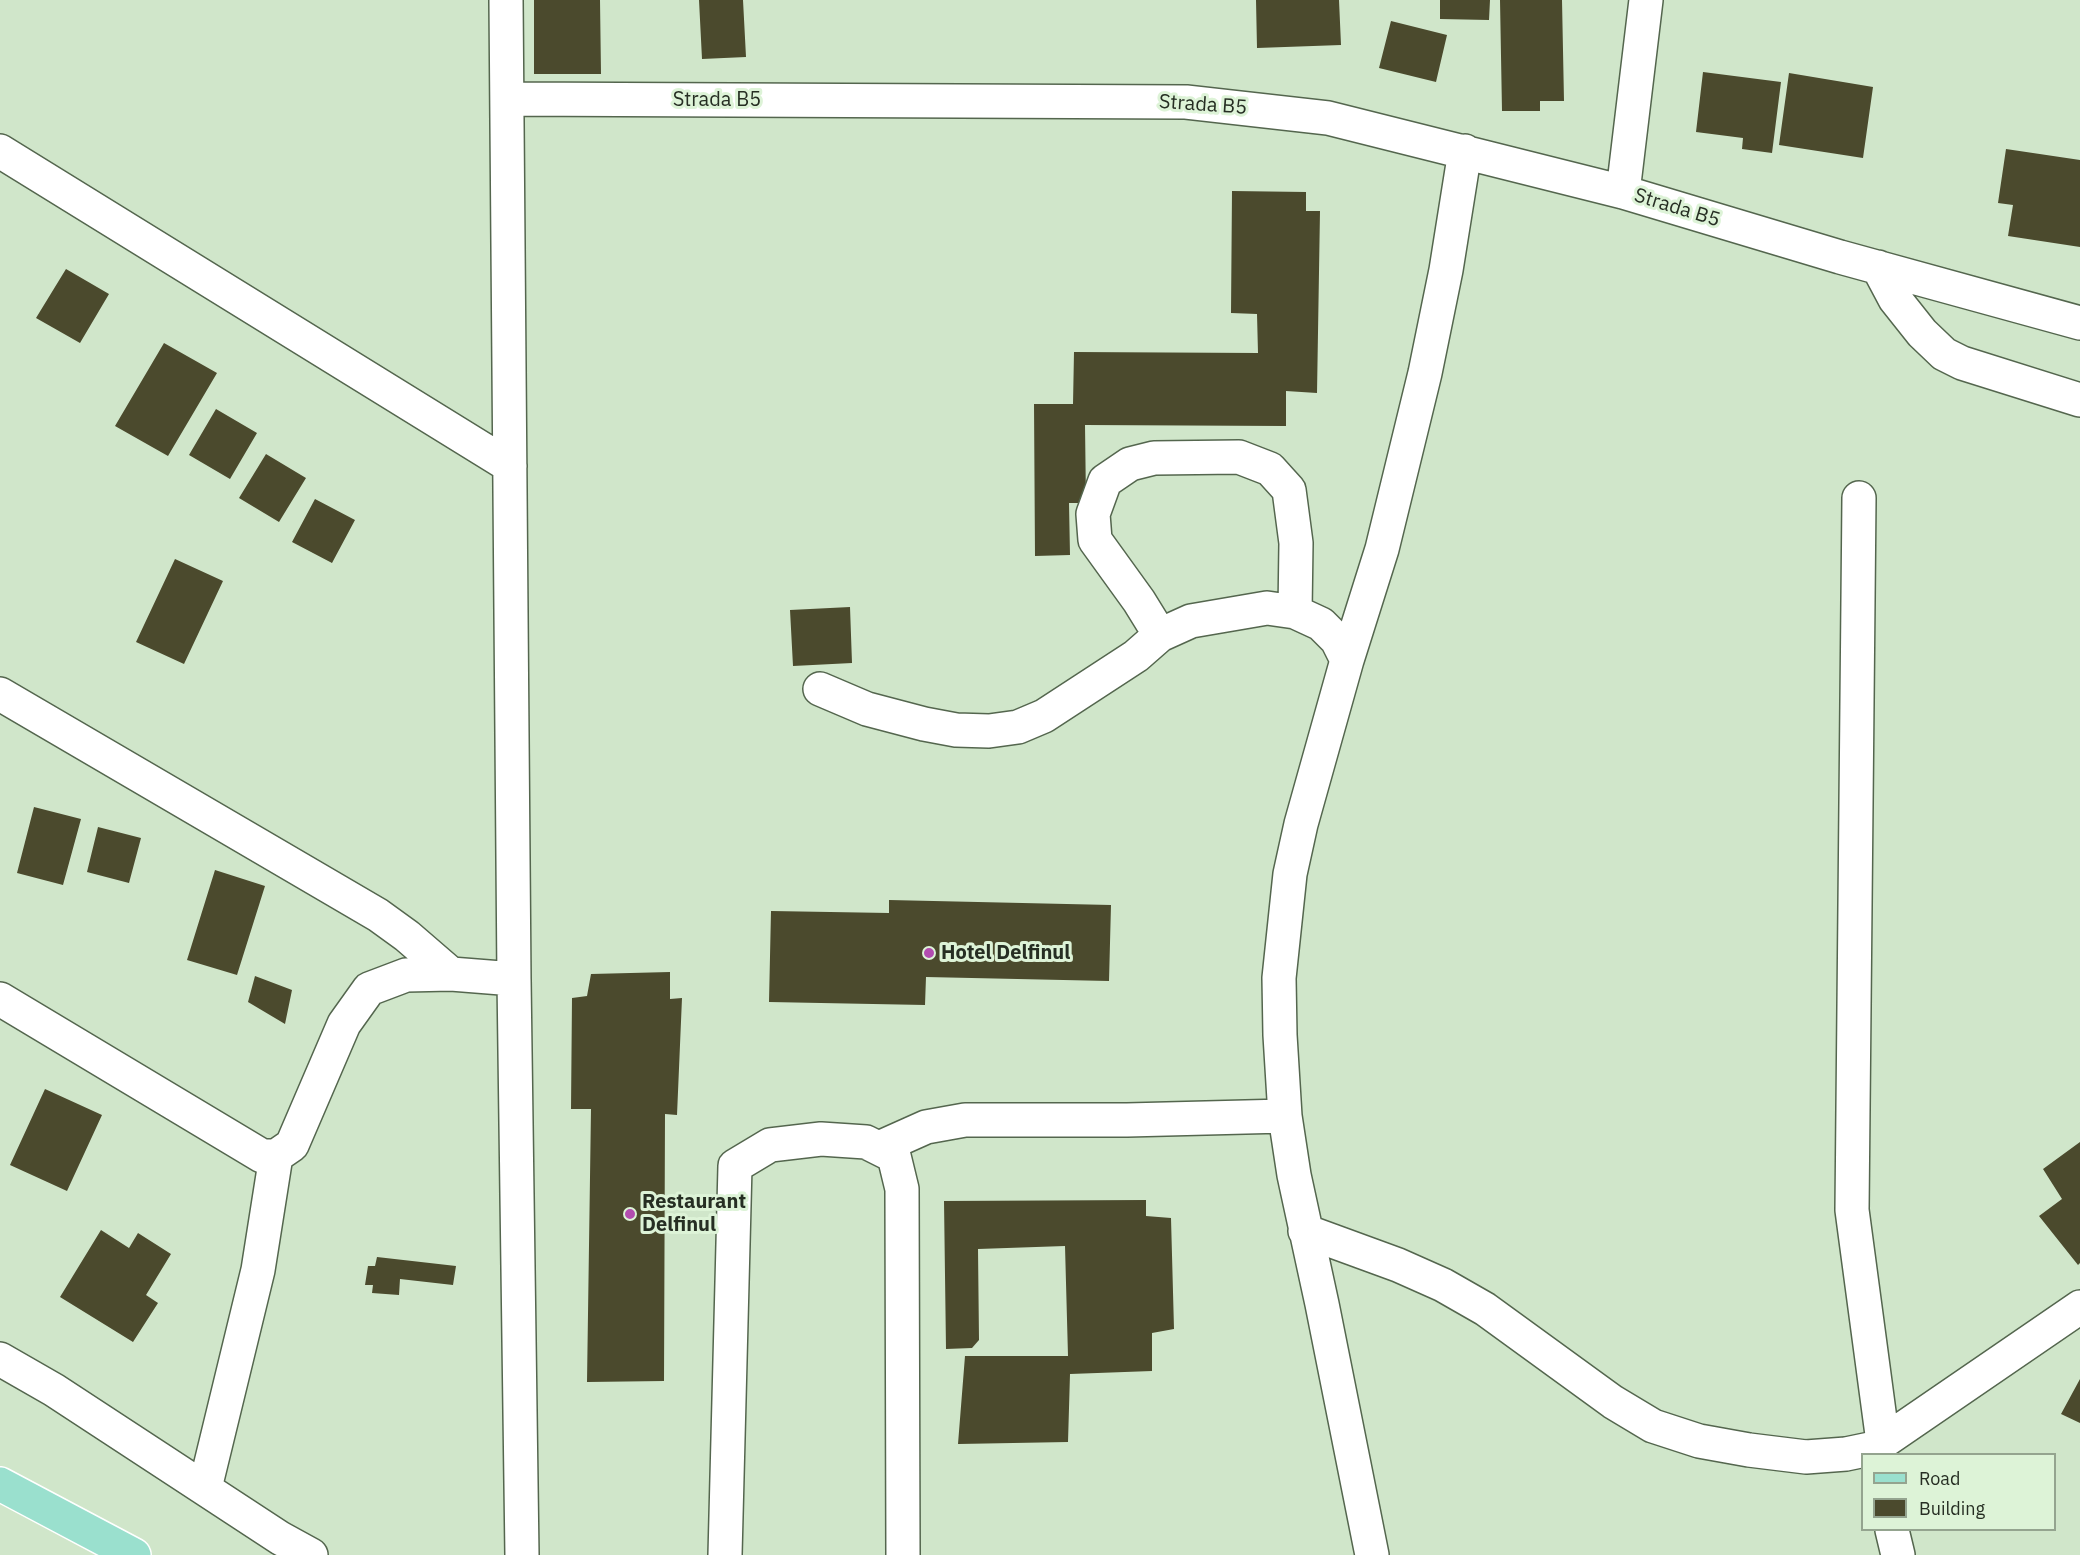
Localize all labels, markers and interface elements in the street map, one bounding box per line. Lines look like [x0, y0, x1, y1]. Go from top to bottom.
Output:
street label: Strada B5 [673, 88, 761, 112]
street label: Strada B5 [1158, 90, 1248, 120]
street label: Strada B5 [1631, 184, 1723, 232]
place label: Hotel Delfinul [941, 941, 1070, 965]
marker: Hotel Delfinul [922, 946, 936, 960]
place label: Restaurant Delfinul [642, 1190, 746, 1237]
marker: Restaurant Delfinul [623, 1207, 637, 1221]
legend [1861, 1453, 2056, 1531]
text: Road [1919, 1467, 1960, 1490]
text: Building [1919, 1497, 1985, 1520]

